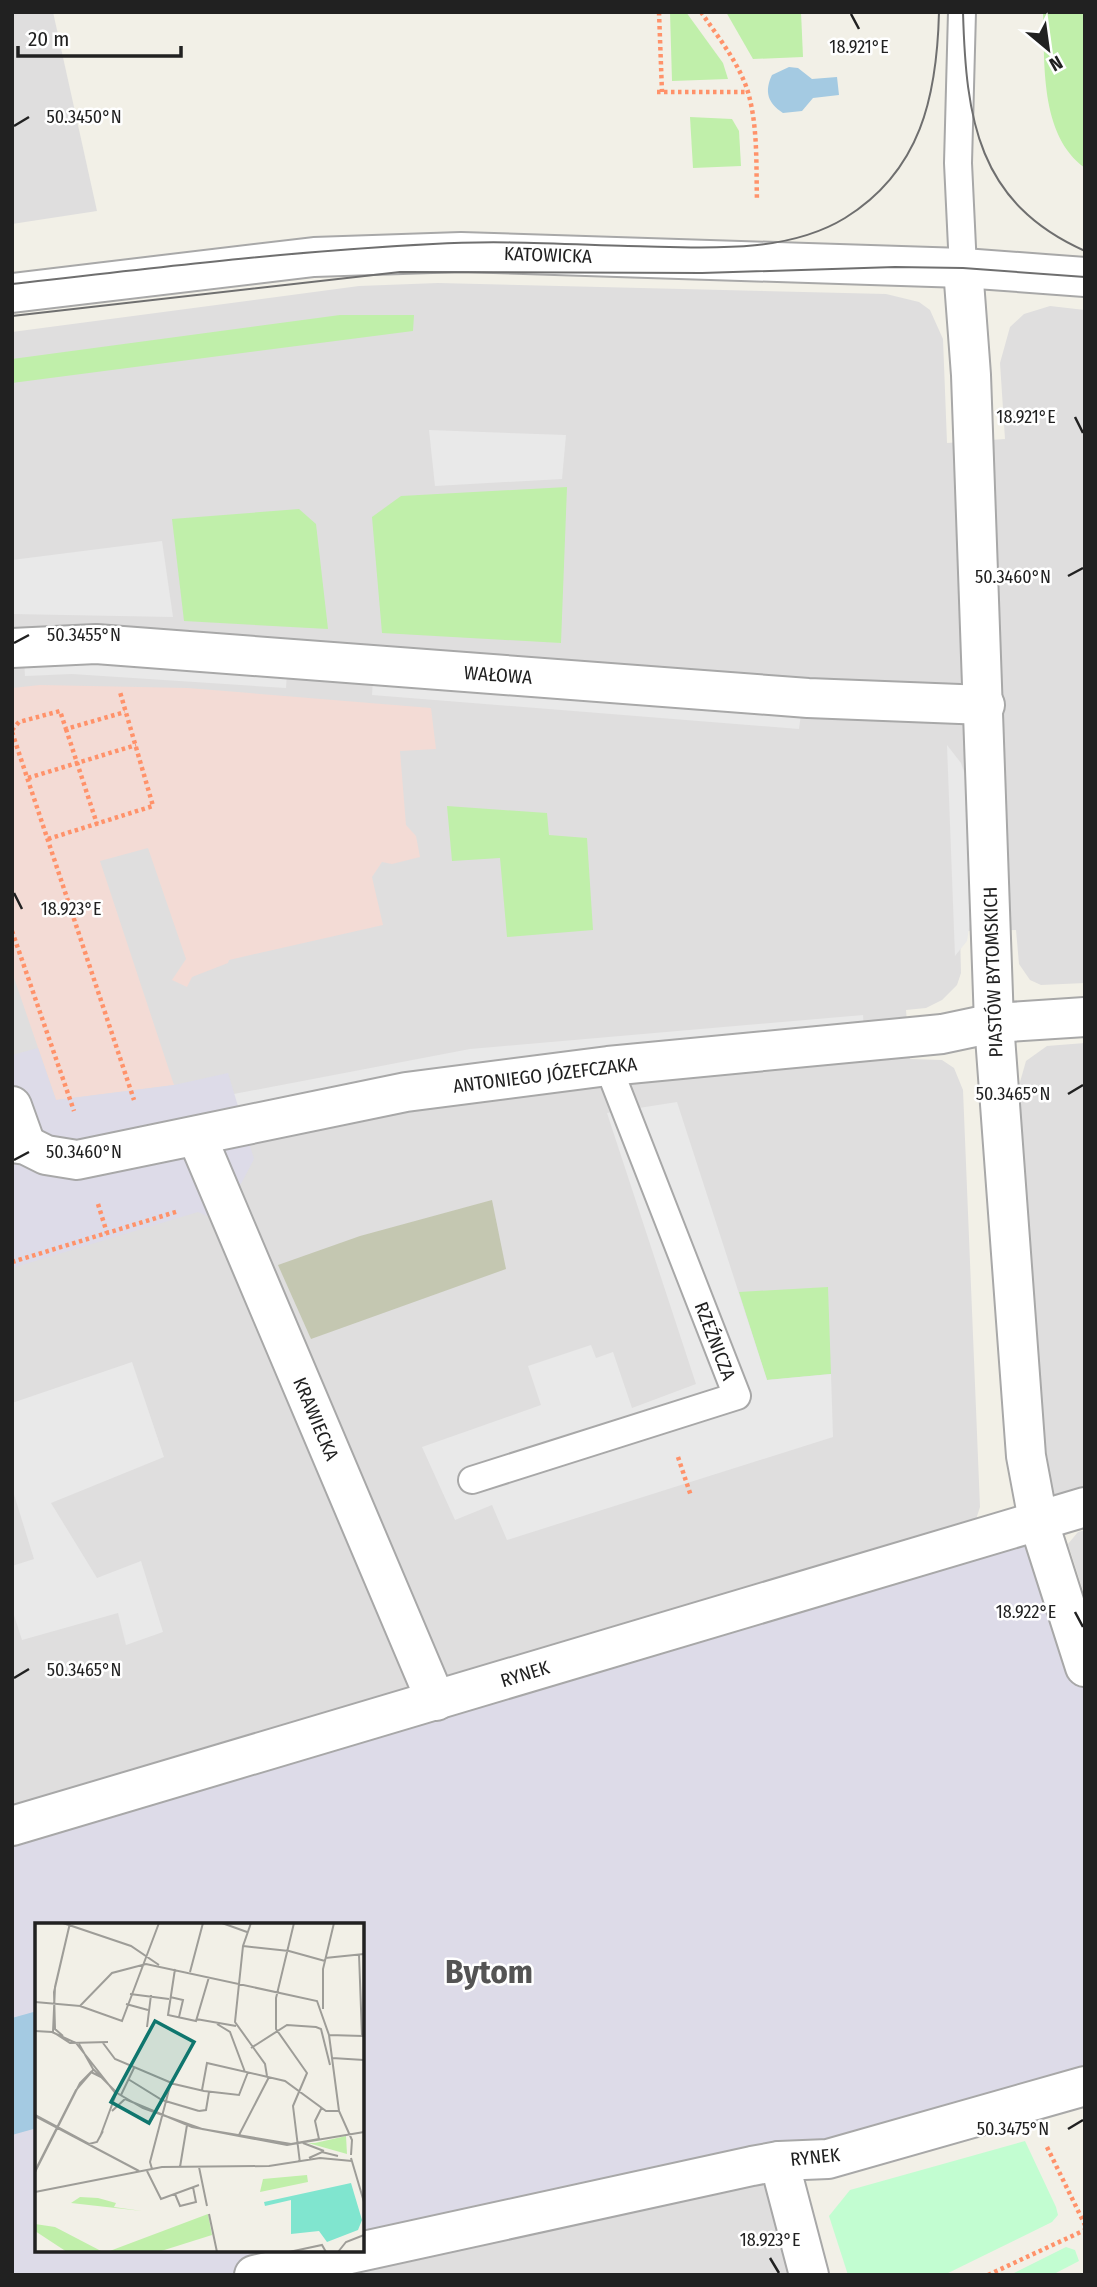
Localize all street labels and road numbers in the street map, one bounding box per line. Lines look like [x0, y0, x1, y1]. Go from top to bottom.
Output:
street label: KATOWICKA [504, 242, 592, 268]
street label: WAŁOWA [463, 661, 533, 689]
street label: PIASTÓW BYTOMSKICH [979, 886, 1007, 1058]
street label: ANTONIEGO JÓZEFCZAKA [452, 1052, 638, 1098]
street label: RZEŹNICZA [690, 1299, 740, 1383]
street label: KRAWIECKA [288, 1374, 344, 1464]
street label: RYNEK [498, 1655, 553, 1692]
street label: RYNEK [789, 2143, 842, 2171]

